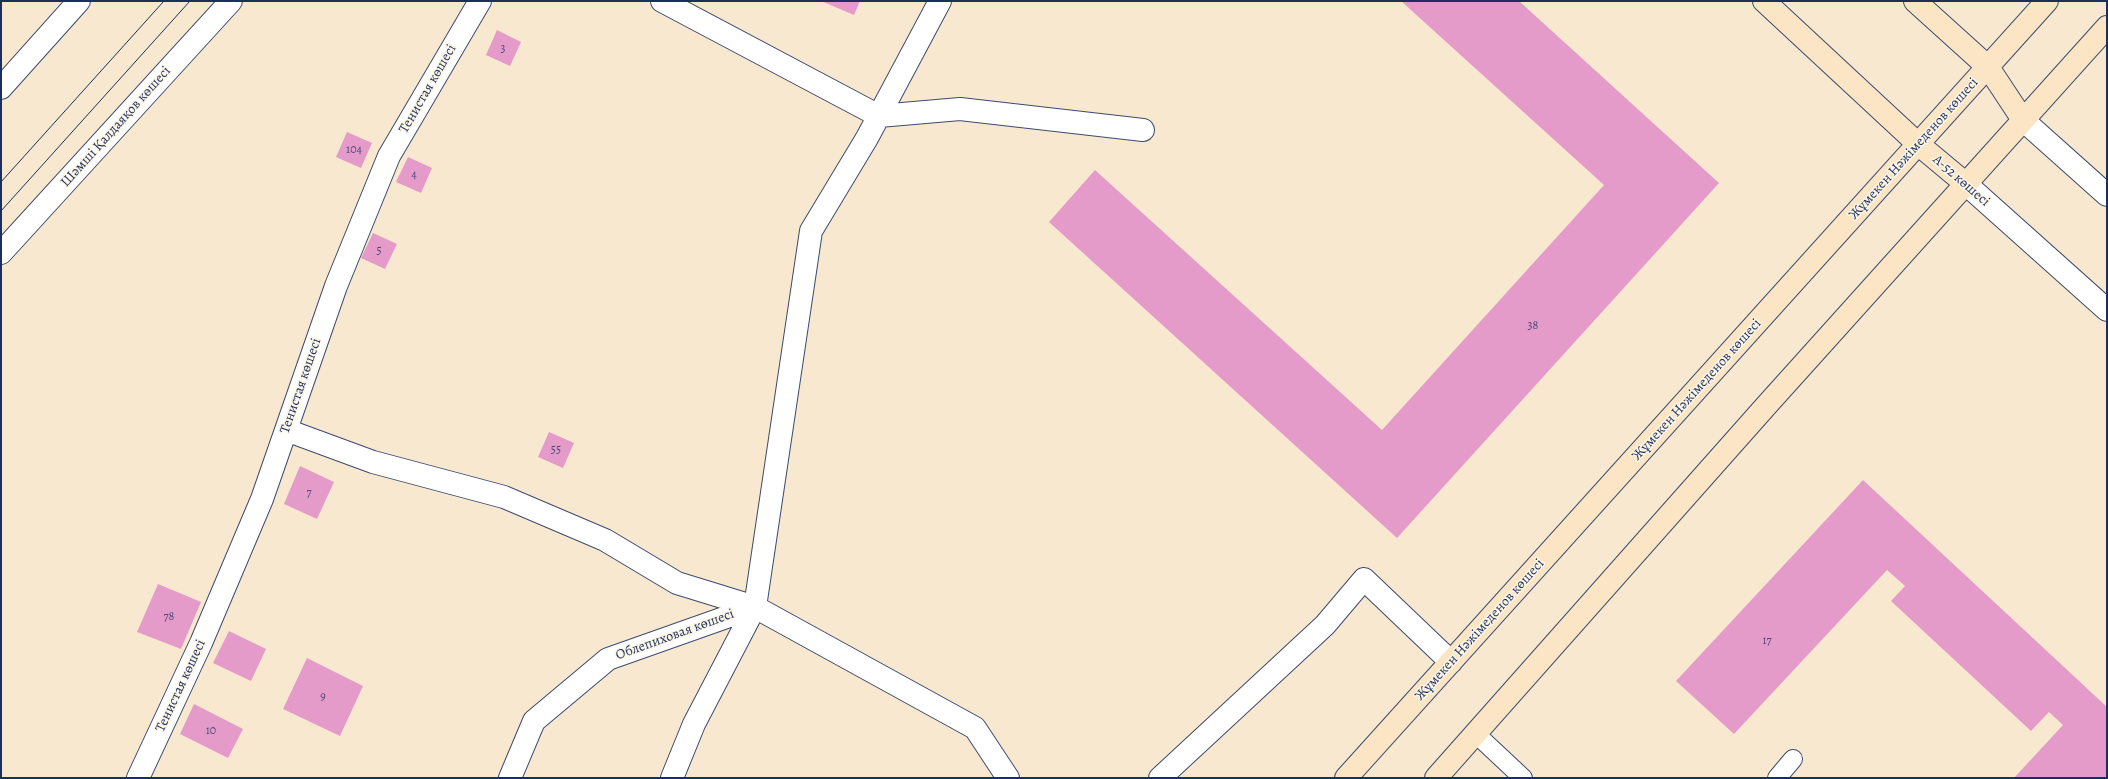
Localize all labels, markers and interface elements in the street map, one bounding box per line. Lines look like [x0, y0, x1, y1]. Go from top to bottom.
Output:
street label: Тенистая көшесі [396, 42, 460, 136]
house number: 3 [501, 42, 505, 56]
street label: Шәмші Қалдаяқов көшесі [57, 63, 175, 191]
street label: Жұмекен Нәжімеденов көшесі [1846, 75, 1982, 223]
house number: 104 [346, 143, 362, 157]
street label: А-52 көшесі [1929, 152, 1993, 210]
house number: 4 [411, 168, 417, 182]
house number: 5 [376, 244, 382, 258]
street label: Жұмекен Нәжімеденов көшесі [1629, 316, 1765, 464]
house number: 38 [1528, 319, 1538, 333]
street label: Тенистая көшесі [277, 336, 325, 436]
house number: 55 [551, 443, 561, 457]
house number: 7 [306, 486, 312, 500]
street label: Жұмекен Нәжімеденов көшесі [1412, 556, 1548, 704]
street label: Облепиховая көшесі [613, 606, 737, 664]
house number: 78 [164, 610, 174, 624]
house number: 17 [1762, 634, 1772, 648]
street label: Тенистая көшесі [152, 637, 210, 735]
house number: 9 [320, 690, 326, 704]
house number: 10 [206, 724, 216, 738]

